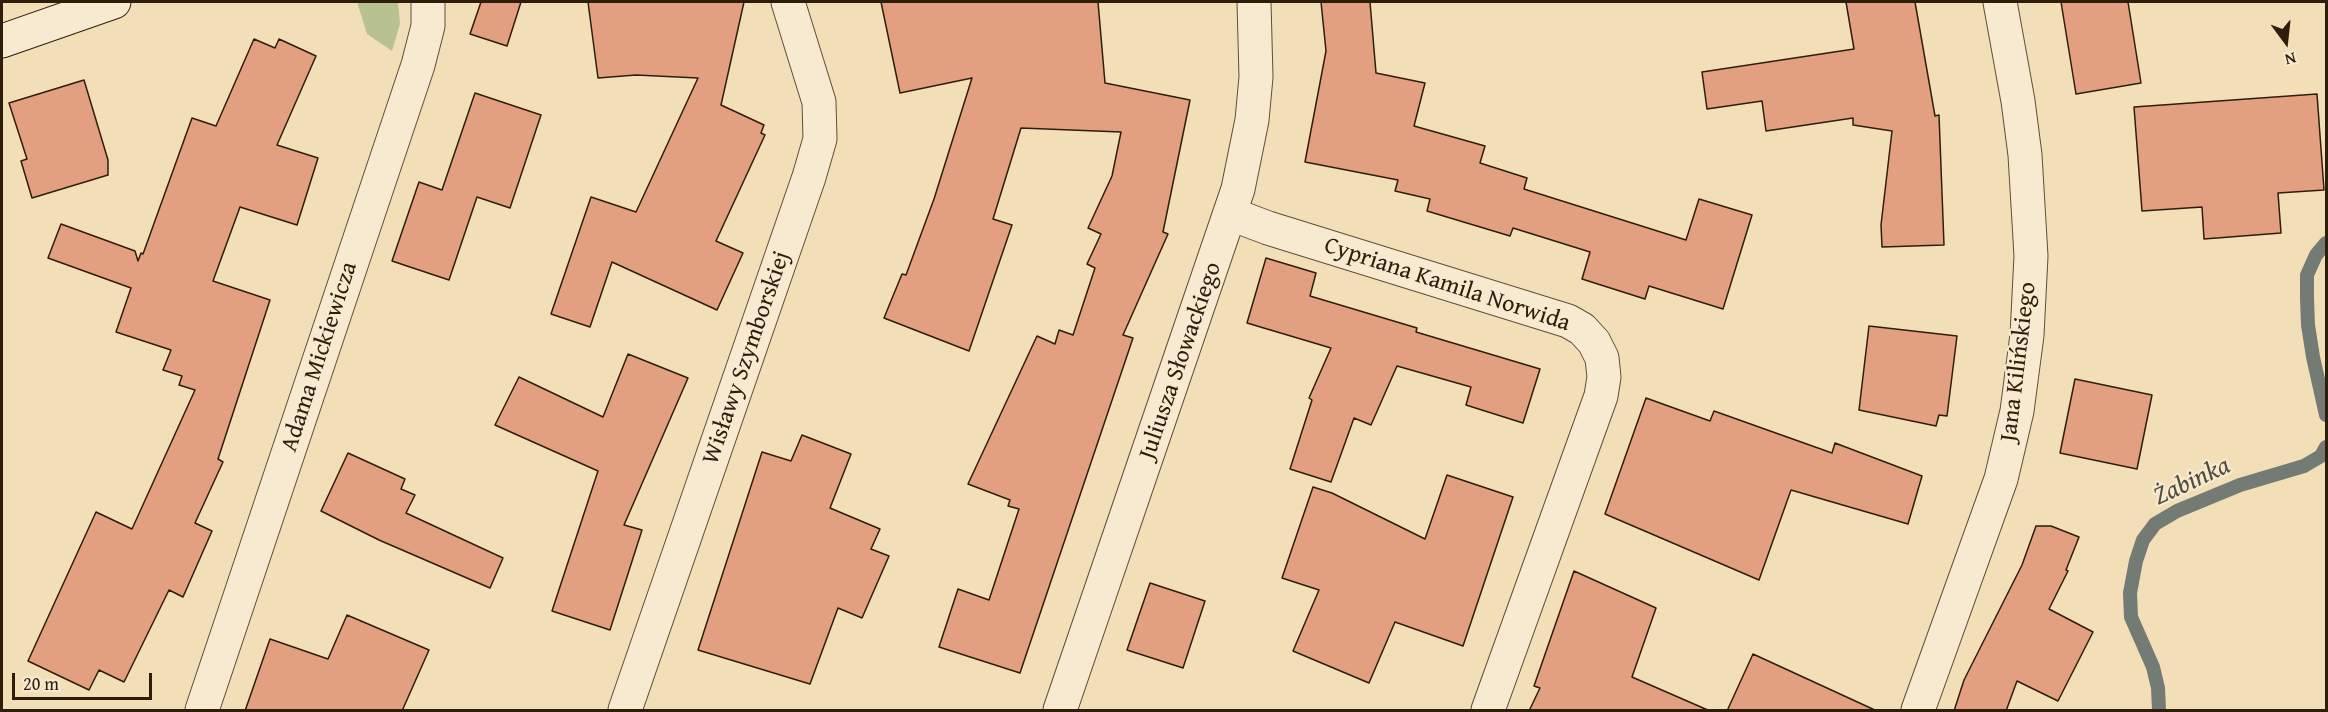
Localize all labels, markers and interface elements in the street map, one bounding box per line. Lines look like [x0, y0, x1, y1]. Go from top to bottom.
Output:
north arrow [2256, 12, 2316, 72]
text: N [2282, 46, 2299, 72]
street label: Cypriana Kamila Norwida [1320, 232, 1574, 338]
street label: Wisławy Szymborskiej [697, 248, 797, 468]
street label: Adama Mickiewicza [276, 258, 364, 456]
street label: Juliusza Słowackiego [1134, 258, 1228, 464]
street label: Jana Kilińskiego [1995, 280, 2043, 444]
water label: Żabinka [2149, 451, 2235, 513]
scale bar [15, 661, 154, 699]
text: 20 m [23, 670, 59, 697]

